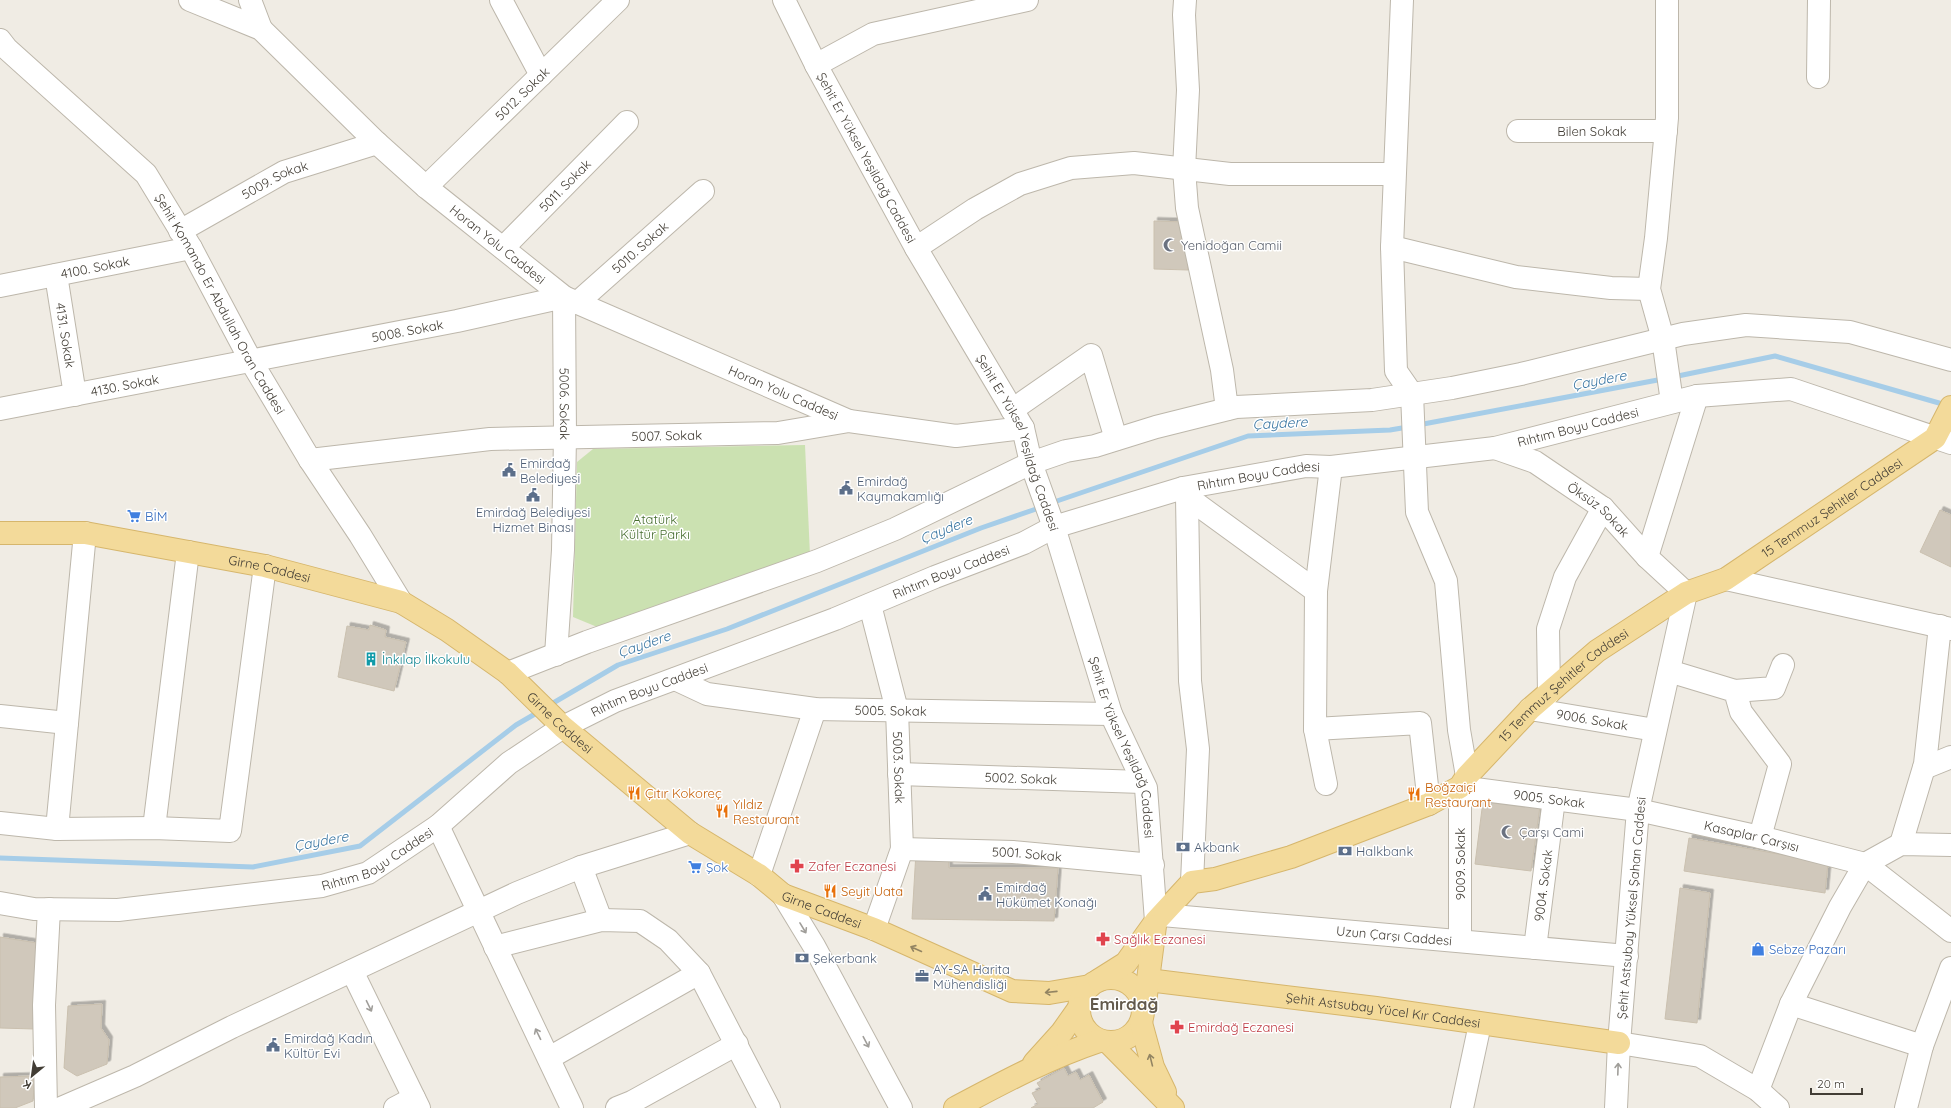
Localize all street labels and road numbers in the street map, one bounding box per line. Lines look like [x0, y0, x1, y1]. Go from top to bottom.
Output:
street label: 5012. Sokak [491, 63, 553, 124]
street label: Şehit Er Yüksel Yeşildağ Caddesi [814, 70, 920, 246]
street label: Bilen Sokak [1557, 123, 1627, 139]
street label: 5011. Sokak [535, 156, 594, 215]
street label: 5009. Sokak [239, 157, 310, 202]
street label: Şehit Komando Er Abdullah Oran Caddesi [152, 191, 289, 417]
street label: Horan Yolu Caddesi [447, 201, 549, 287]
street label: 5010. Sokak [608, 218, 671, 277]
street label: 4100. Sokak [59, 252, 131, 282]
street label: 4131. Sokak [52, 301, 79, 369]
street label: 5008. Sokak [370, 316, 445, 345]
street label: Şehit Er Yüksel Yeşildağ Caddesi [973, 351, 1063, 533]
street label: Horan Yolu Caddesi [726, 362, 841, 423]
street label: 5006. Sokak [557, 368, 573, 440]
street label: 4130. Sokak [89, 371, 160, 399]
street label: Rıhtım Boyu Caddesi [1516, 403, 1640, 450]
street label: 5007. Sokak [631, 427, 702, 444]
street label: 15 Temmuz Şehitler Caddesi [1758, 454, 1905, 561]
street label: Rıhtım Boyu Caddesi [1196, 458, 1320, 493]
street label: Öksüz Sokak [1565, 478, 1633, 540]
street label: Rıhtım Boyu Caddesi [890, 541, 1012, 602]
street label: Girne Caddesi [227, 551, 312, 586]
street label: 15 Temmuz Şehitler Caddesi [1495, 625, 1631, 745]
street label: Şehit Er Yüksel Yeşildağ Caddesi [1086, 654, 1158, 839]
street label: Rıhtım Boyu Caddesi [588, 659, 710, 720]
street label: Girne Caddesi [524, 688, 596, 757]
street label: 5005. Sokak [854, 702, 927, 719]
street label: 9006. Sokak [1555, 706, 1629, 733]
street label: 5003. Sokak [890, 731, 908, 804]
street label: 5002. Sokak [984, 769, 1058, 787]
street label: 9005. Sokak [1512, 786, 1586, 811]
street label: Şehit Astsubay Yüksel Şahan Caddesi [1613, 796, 1649, 1020]
street label: Kasaplar Çarşısı [1703, 817, 1801, 855]
street label: Rıhtım Boyu Caddesi [320, 824, 436, 894]
street label: 9009. Sokak [1452, 828, 1468, 900]
street label: 5001. Sokak [992, 843, 1063, 865]
street label: 9004. Sokak [1530, 849, 1555, 922]
street label: Girne Caddesi [780, 887, 864, 932]
street label: Uzun Çarşı Caddesi [1335, 922, 1453, 949]
street label: Şehit Astsubay Yücel Kır Caddesi [1285, 989, 1481, 1031]

